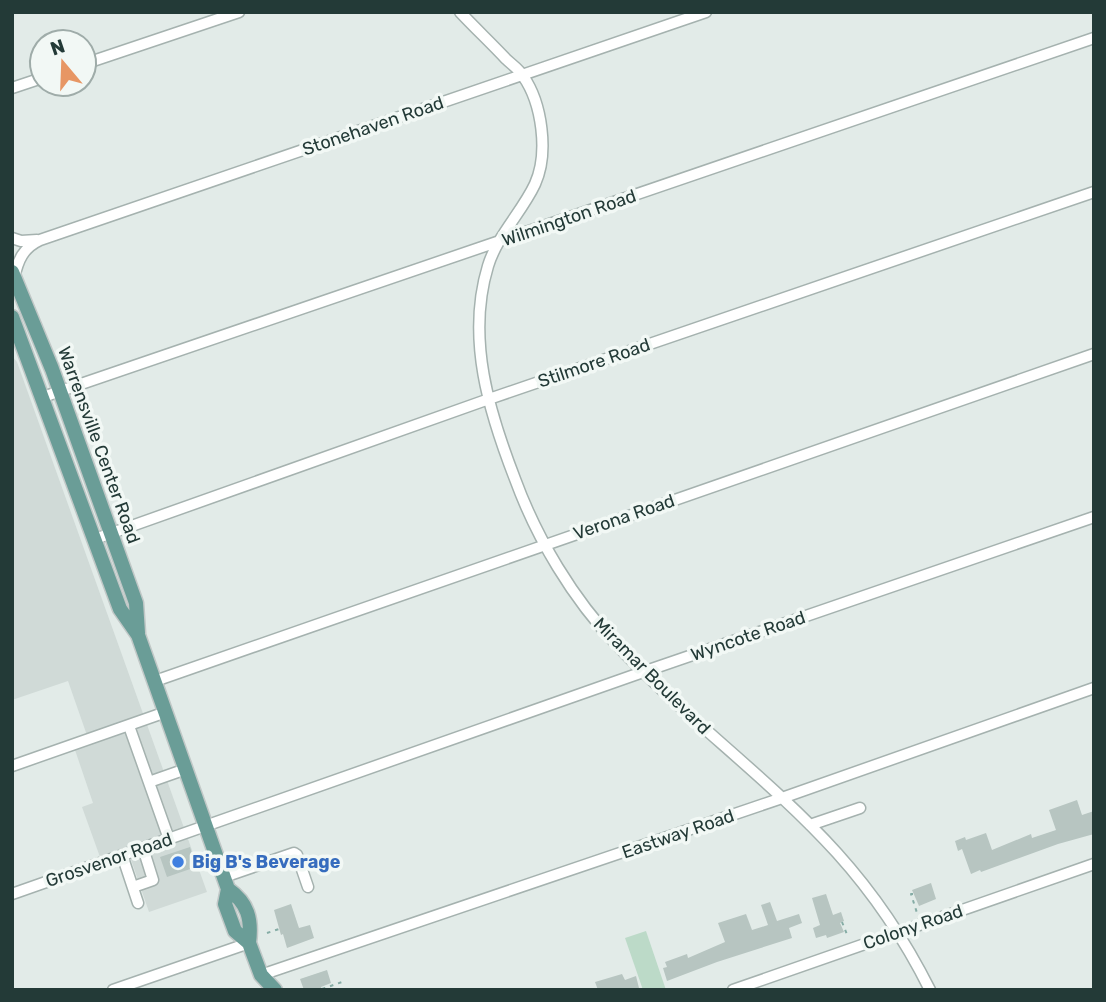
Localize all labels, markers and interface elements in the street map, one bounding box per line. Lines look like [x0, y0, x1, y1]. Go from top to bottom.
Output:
north arrow [28, 28, 98, 98]
text: N [47, 34, 68, 60]
street label: Stonehaven Road [299, 92, 447, 160]
street label: Wilmington Road [499, 185, 639, 251]
street label: Stilmore Road [535, 334, 653, 392]
street label: Warrensville Center Road [53, 343, 145, 547]
street label: Verona Road [570, 489, 678, 545]
street label: Wyncote Road [688, 606, 808, 666]
street label: Miramar Boulevard [589, 613, 715, 739]
street label: Eastway Road [619, 804, 737, 864]
street label: Grosvenor Road [43, 828, 175, 892]
place label: Big B's Beverage [192, 851, 341, 873]
marker: Big B's Beverage [170, 854, 186, 870]
street label: Colony Road [860, 900, 966, 954]

